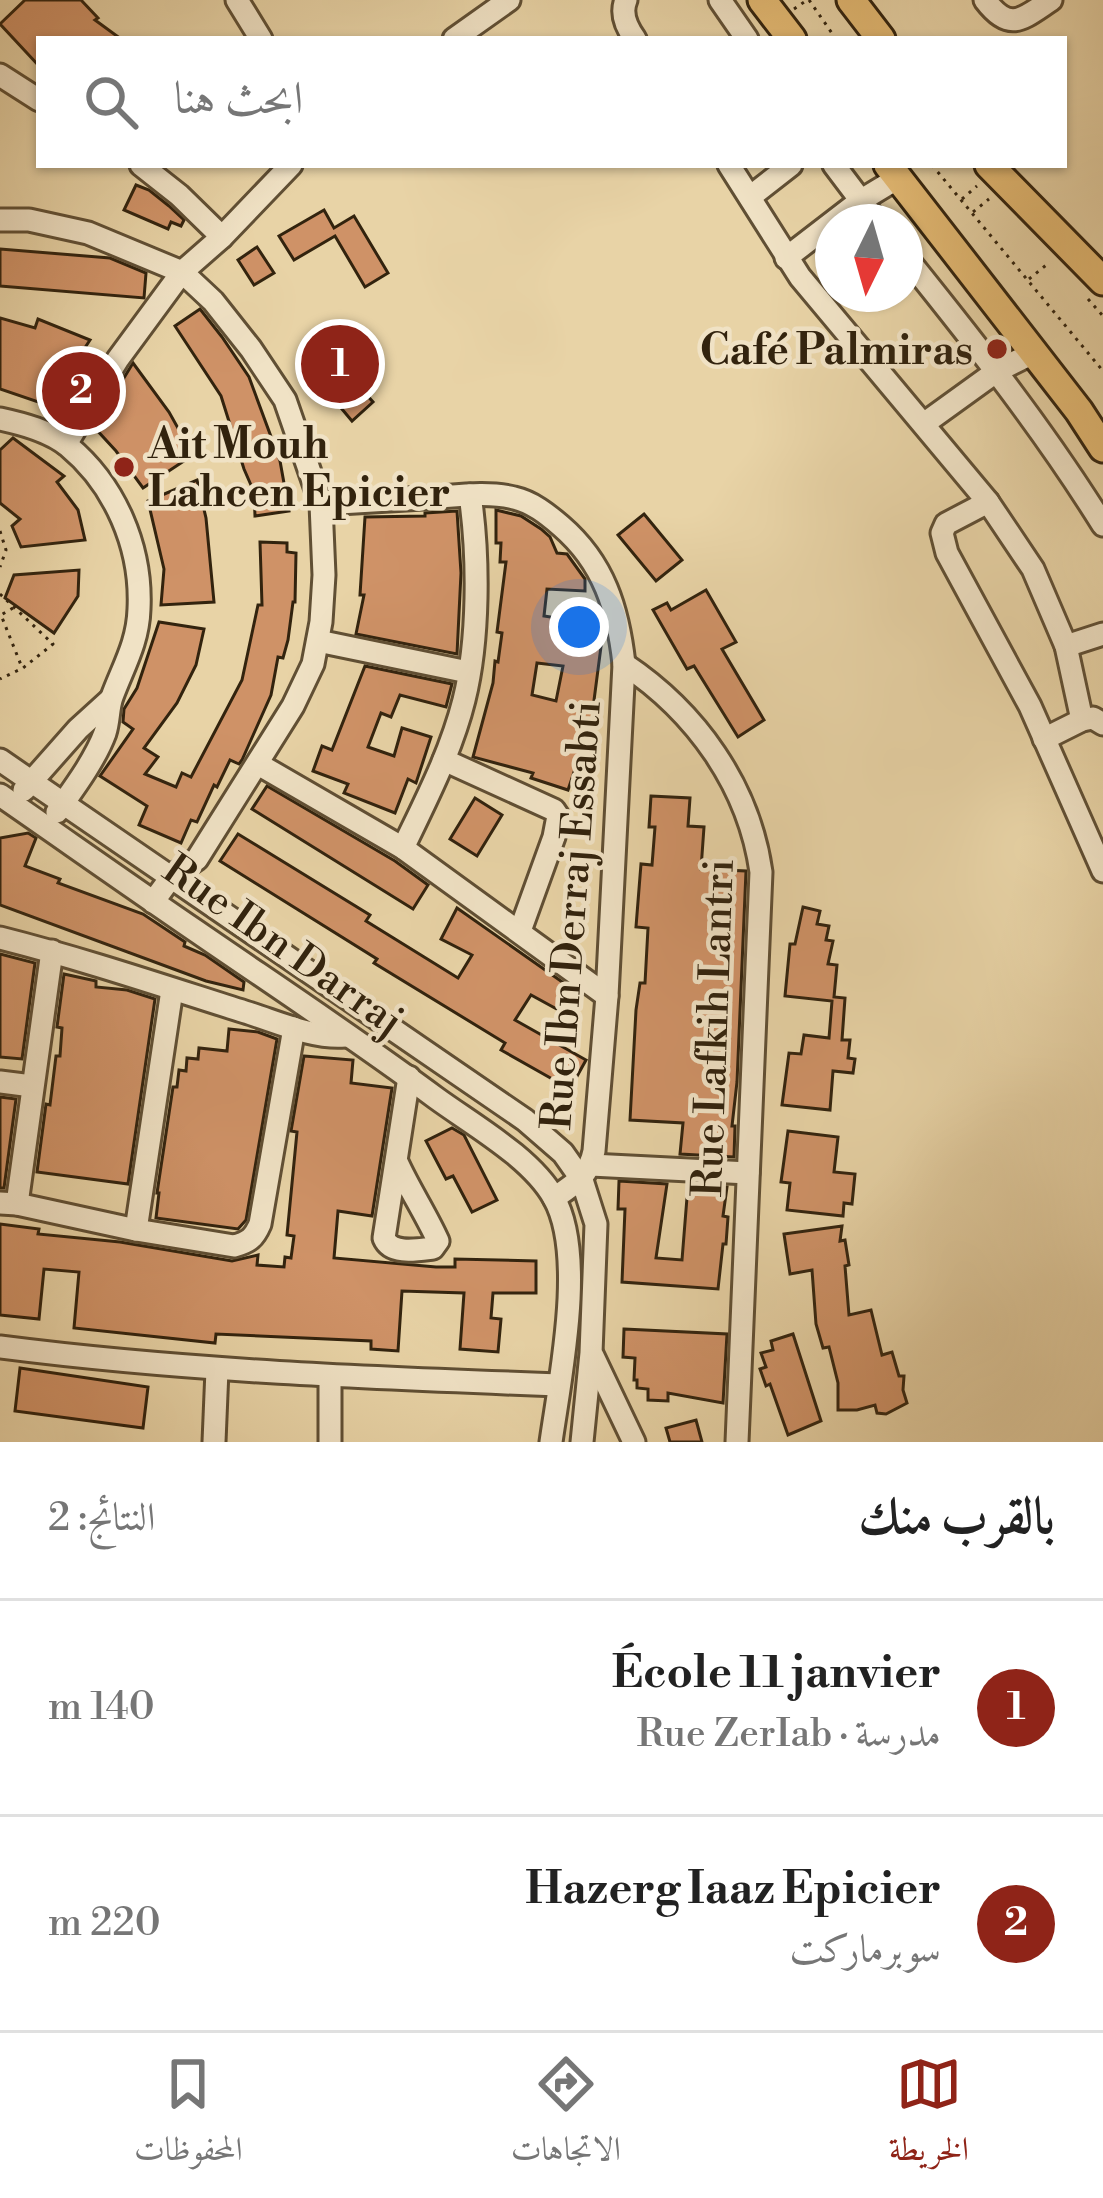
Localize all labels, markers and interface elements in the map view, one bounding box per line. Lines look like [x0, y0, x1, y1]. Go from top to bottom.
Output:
search box [36, 36, 1067, 168]
icon: search [78, 69, 144, 135]
text: ابحث هنا [174, 71, 303, 128]
north arrow [815, 204, 923, 312]
pin: 1 [301, 319, 379, 409]
place label: Café Palmiras [700, 325, 973, 378]
marker: Café Palmiras [984, 336, 1010, 362]
pin: 2 [42, 346, 120, 436]
place label: Ait Mouh Lahcen Epicier [147, 419, 451, 520]
marker: Ait Mouh Lahcen Epicier [111, 454, 137, 480]
your location [549, 597, 609, 657]
street label: Rue Ibn Derraj Essabti [531, 699, 615, 1132]
street label: Rue Ibn Darraj [151, 843, 413, 1049]
street label: Rue Lafkih Lantri [682, 858, 747, 1198]
text: بالقرب منك [858, 1486, 1055, 1550]
text: النتائج: 2 [48, 1494, 156, 1543]
text: École 11 janvier [612, 1645, 941, 1702]
text: 140 m [48, 1683, 155, 1732]
text: 1 [1007, 1683, 1025, 1732]
text: مدرسة · Rue ZerIab [637, 1710, 941, 1759]
text: Hazerg Iaaz Epicier [525, 1861, 941, 1918]
text: 220 m [48, 1899, 161, 1948]
text: 2 [1004, 1899, 1028, 1948]
text: سوبرماركت [790, 1926, 941, 1975]
tab: المحفوظات [134, 2051, 243, 2181]
tab: الاتجاهات [511, 2051, 621, 2181]
tab: الخريطة [889, 2051, 969, 2181]

